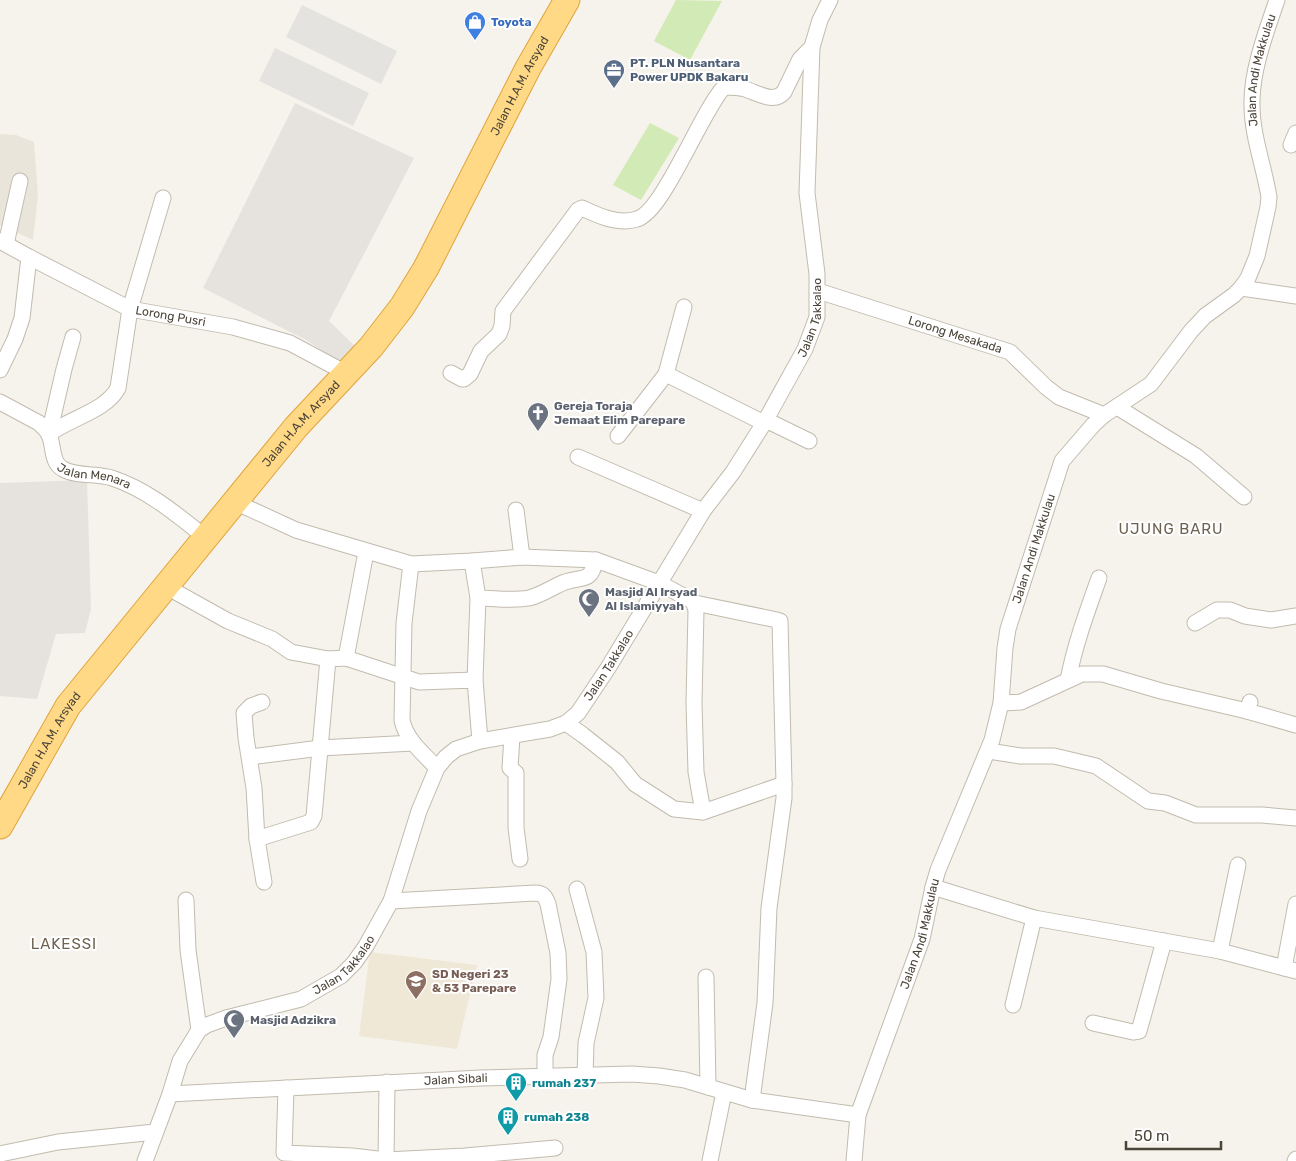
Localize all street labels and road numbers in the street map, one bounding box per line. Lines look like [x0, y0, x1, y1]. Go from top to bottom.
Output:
street label: Jalan Andi Makkulau [1245, 12, 1279, 127]
street label: Jalan H.A.M. Arsyad [488, 34, 552, 138]
street label: Jalan Takkalao [795, 278, 824, 360]
street label: Lorong Pusri [135, 303, 207, 329]
street label: Lorong Mesakada [907, 313, 1004, 356]
street label: Jalan H.A.M. Arsyad [259, 378, 343, 470]
street label: Jalan Menara [54, 460, 133, 492]
street label: Jalan Andi Makkulau [1010, 492, 1058, 605]
street label: Jalan Takkalao [581, 627, 637, 703]
street label: Jalan H.A.M. Arsyad [16, 689, 84, 791]
street label: Jalan Andi Makkulau [897, 877, 942, 991]
street label: Jalan Takkalao [310, 933, 378, 998]
street label: Jalan Sibali [423, 1071, 488, 1088]

